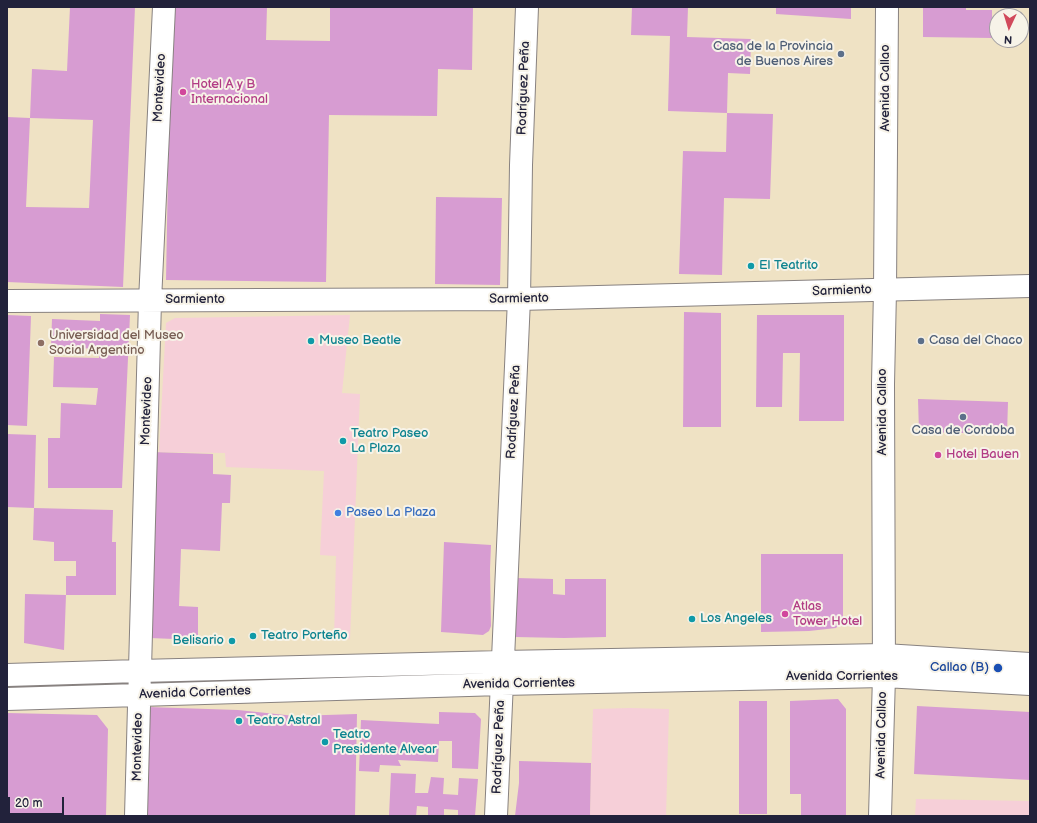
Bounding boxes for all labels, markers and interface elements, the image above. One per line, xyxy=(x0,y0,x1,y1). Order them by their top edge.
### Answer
north arrow xyxy=(989,8,1029,48)
text: N xyxy=(1004,33,1013,46)
place label: Casa de la Provincia de Buenos Aires xyxy=(713,39,833,70)
street label: Rodríguez Peña xyxy=(515,41,533,135)
street label: Avenida Callao xyxy=(878,44,894,132)
marker: Casa de la Provincia de Buenos Aires xyxy=(836,49,846,59)
street label: Montevideo xyxy=(150,53,170,123)
place label: Hotel A y B Internacional xyxy=(191,77,268,108)
marker: Hotel A y B Internacional xyxy=(178,87,188,97)
place label: El Teatrito xyxy=(759,258,818,274)
marker: El Teatrito xyxy=(746,261,756,271)
street label: Sarmiento xyxy=(812,282,872,300)
street label: Sarmiento xyxy=(489,291,549,307)
street label: Sarmiento xyxy=(165,292,225,308)
place label: Universidad del Museo Social Argentino xyxy=(49,328,184,359)
place label: Museo Beatle xyxy=(319,333,401,349)
place label: Casa del Chaco xyxy=(929,333,1023,349)
marker: Museo Beatle xyxy=(306,336,316,346)
marker: Casa del Chaco xyxy=(916,336,926,346)
marker: Universidad del Museo Social Argentino xyxy=(36,338,46,348)
street label: Rodríguez Peña xyxy=(504,365,524,459)
street label: Avenida Callao xyxy=(875,368,891,456)
street label: Montevideo xyxy=(138,376,156,446)
marker: Casa de Cordoba xyxy=(958,412,968,422)
place label: Casa de Cordoba xyxy=(911,423,1015,439)
place label: Teatro Paseo La Plaza xyxy=(351,426,428,457)
marker: Teatro Paseo La Plaza xyxy=(338,436,348,446)
place label: Hotel Bauen xyxy=(946,447,1019,463)
marker: Hotel Bauen xyxy=(933,450,943,460)
place label: Paseo La Plaza xyxy=(346,505,436,521)
marker: Paseo La Plaza xyxy=(333,508,343,518)
place label: Atlas Tower Hotel xyxy=(793,599,862,630)
marker: Atlas Tower Hotel xyxy=(780,609,790,619)
place label: Los Angeles xyxy=(700,611,772,627)
marker: Los Angeles xyxy=(687,614,697,624)
place label: Teatro Porteño xyxy=(261,628,348,644)
marker: Teatro Porteño xyxy=(248,631,258,641)
place label: Belisario xyxy=(173,633,224,649)
marker: Belisario xyxy=(227,636,237,646)
place label: Callao (B) xyxy=(930,660,989,676)
marker: Callao (B) xyxy=(992,662,1004,674)
street label: Avenida Corrientes xyxy=(786,669,898,685)
street label: Avenida Corrientes xyxy=(463,675,575,693)
street label: Avenida Corrientes xyxy=(139,683,251,703)
street label: Avenida Callao xyxy=(873,691,891,779)
street label: Rodríguez Peña xyxy=(490,700,508,794)
street label: Montevideo xyxy=(130,712,146,782)
place label: Teatro Astral xyxy=(247,713,320,729)
marker: Teatro Astral xyxy=(234,716,244,726)
place label: Teatro Presidente Alvear xyxy=(333,727,437,758)
marker: Teatro Presidente Alvear xyxy=(320,737,330,747)
scale bar xyxy=(10,789,66,815)
text: 20 m xyxy=(15,796,42,811)

